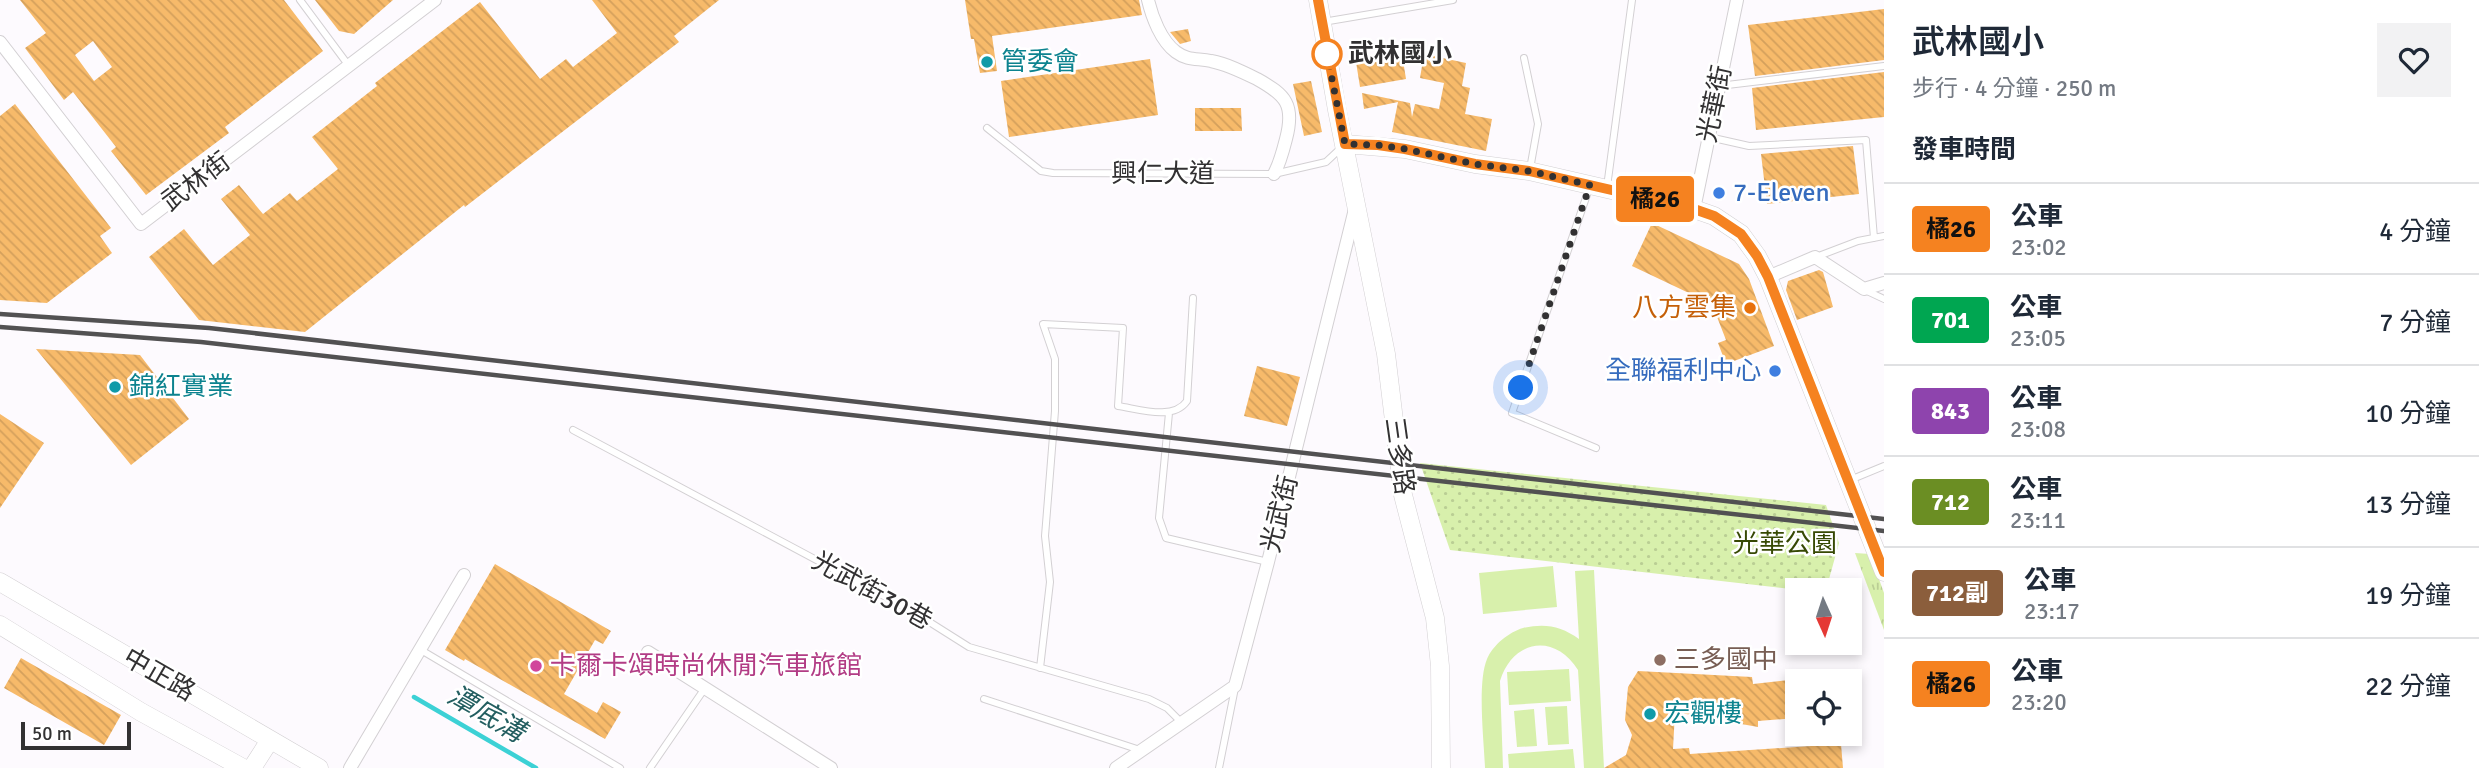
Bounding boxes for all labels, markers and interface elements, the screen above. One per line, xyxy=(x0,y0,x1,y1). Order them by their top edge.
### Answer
text: 武林國小 xyxy=(1912,22,2044,63)
button: heart xyxy=(2377,23,2451,97)
place label: 武林國小 xyxy=(1348,38,1452,70)
marker: 武林國小 xyxy=(1312,39,1342,69)
place label: 管委會 xyxy=(1001,46,1079,78)
marker: 管委會 xyxy=(979,54,995,70)
street label: 光華街 xyxy=(1691,63,1739,145)
text: 步行 · 4 分鐘 · 250 m xyxy=(1912,74,2116,103)
text: 發車時間 xyxy=(1912,134,2016,166)
street label: 武林街 xyxy=(155,146,237,218)
street label: 興仁大道 xyxy=(1111,158,1215,190)
line badge: 橘26 xyxy=(1615,176,1695,222)
place label: 7-Eleven xyxy=(1733,177,1830,209)
text: 橘26 xyxy=(1630,184,1680,214)
marker: 7-Eleven xyxy=(1711,185,1727,201)
text: 公車 xyxy=(2011,201,2063,233)
text: 橘26 xyxy=(1926,214,1976,244)
text: 4 分鐘 xyxy=(2379,216,2451,248)
text: 23:02 xyxy=(2011,233,2067,262)
place label: 八方雲集 xyxy=(1632,292,1736,324)
text: 公車 xyxy=(2010,292,2062,324)
marker: 八方雲集 xyxy=(1742,300,1758,316)
text: 701 xyxy=(1931,305,1970,335)
text: 7 分鐘 xyxy=(2379,307,2451,339)
text: 23:05 xyxy=(2010,324,2066,353)
place label: 全聯福利中心 xyxy=(1605,355,1761,387)
marker: 全聯福利中心 xyxy=(1767,363,1783,379)
your location xyxy=(1503,370,1538,405)
place label: 錦紅實業 xyxy=(129,371,233,403)
marker: 錦紅實業 xyxy=(107,379,123,395)
text: 公車 xyxy=(2010,383,2062,415)
text: 843 xyxy=(1931,396,1970,426)
text: 10 分鐘 xyxy=(2365,398,2451,430)
street label: 三多路 xyxy=(1378,415,1420,497)
text: 23:08 xyxy=(2010,415,2066,444)
street label: 光武街 xyxy=(1255,472,1305,556)
text: 公車 xyxy=(2010,474,2062,506)
text: 712 xyxy=(1931,487,1970,517)
text: 13 分鐘 xyxy=(2365,489,2451,521)
text: 23:11 xyxy=(2010,506,2066,535)
park label: 光華公園 xyxy=(1733,528,1837,560)
street label: 光武街30巷 xyxy=(806,545,938,637)
text: 公車 xyxy=(2024,565,2076,597)
north arrow xyxy=(1785,578,1862,654)
map controls xyxy=(1785,578,1862,746)
text: 712副 xyxy=(1926,578,1989,608)
text: 19 分鐘 xyxy=(2365,580,2451,612)
text: 23:17 xyxy=(2024,597,2080,626)
street label: 中正路 xyxy=(117,642,201,708)
place label: 三多國中 xyxy=(1674,644,1778,676)
place label: 卡爾卡頌時尚休閒汽車旅館 xyxy=(550,650,862,682)
marker: 三多國中 xyxy=(1652,652,1668,668)
text: 公車 xyxy=(2011,656,2063,688)
marker: 卡爾卡頌時尚休閒汽車旅館 xyxy=(528,658,544,674)
button: locate xyxy=(1785,669,1862,746)
text: 橘26 xyxy=(1926,669,1976,699)
text: 22 分鐘 xyxy=(2365,671,2451,703)
water label: 潭底溝 xyxy=(441,678,534,752)
text: 23:20 xyxy=(2011,688,2067,717)
place label: 宏觀樓 xyxy=(1664,698,1742,730)
marker: 宏觀樓 xyxy=(1642,706,1658,722)
scale bar xyxy=(21,719,131,751)
text: 50 m xyxy=(32,722,72,746)

